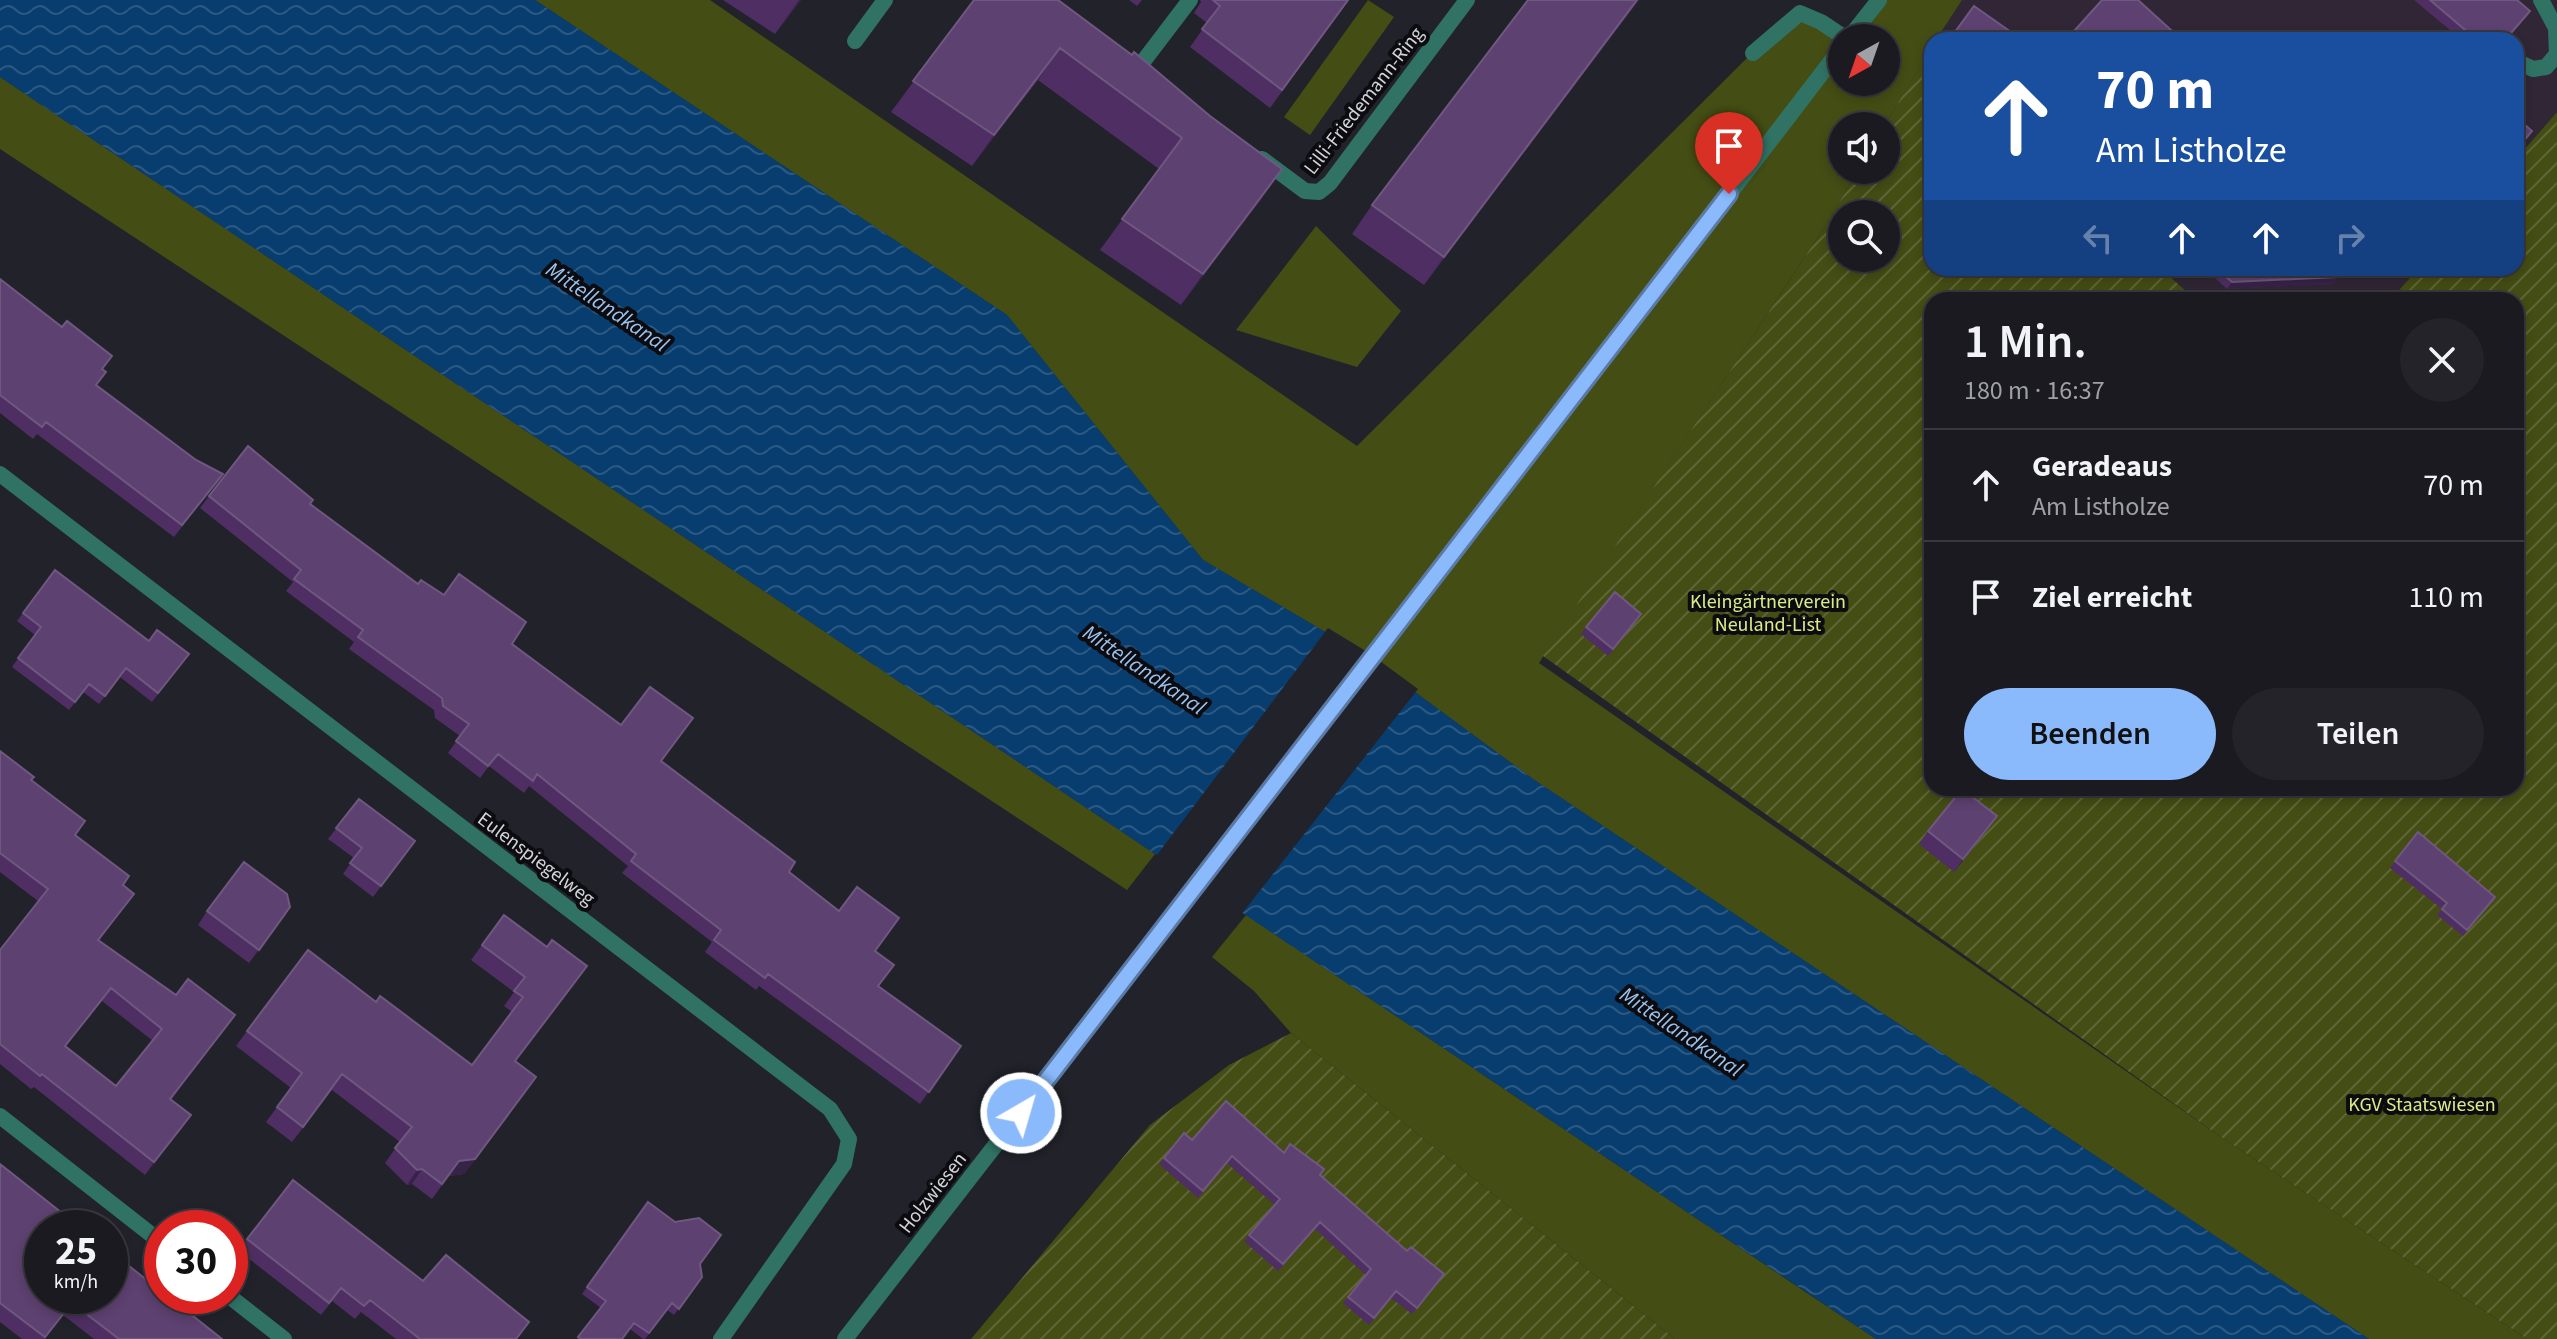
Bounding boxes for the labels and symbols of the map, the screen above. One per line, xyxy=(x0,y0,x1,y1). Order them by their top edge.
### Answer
street label: Lilli-Friedemann-Ring xyxy=(1297,21,1431,181)
north arrow xyxy=(1828,24,1900,96)
pin xyxy=(1695,112,1763,194)
water label: Mittellandkanal xyxy=(539,254,675,360)
park label: Kleingärtnerverein Neuland-List xyxy=(1690,588,1846,639)
water label: Mittellandkanal xyxy=(1076,617,1212,723)
street label: Eulenspiegelweg xyxy=(471,806,601,912)
water label: Mittellandkanal xyxy=(1613,979,1749,1085)
position arrow xyxy=(979,1071,1063,1155)
park label: KGV Staatswiesen xyxy=(2348,1091,2496,1119)
street label: Holzwiesen xyxy=(892,1147,974,1239)
speed limit sign: 30 xyxy=(144,1210,248,1314)

